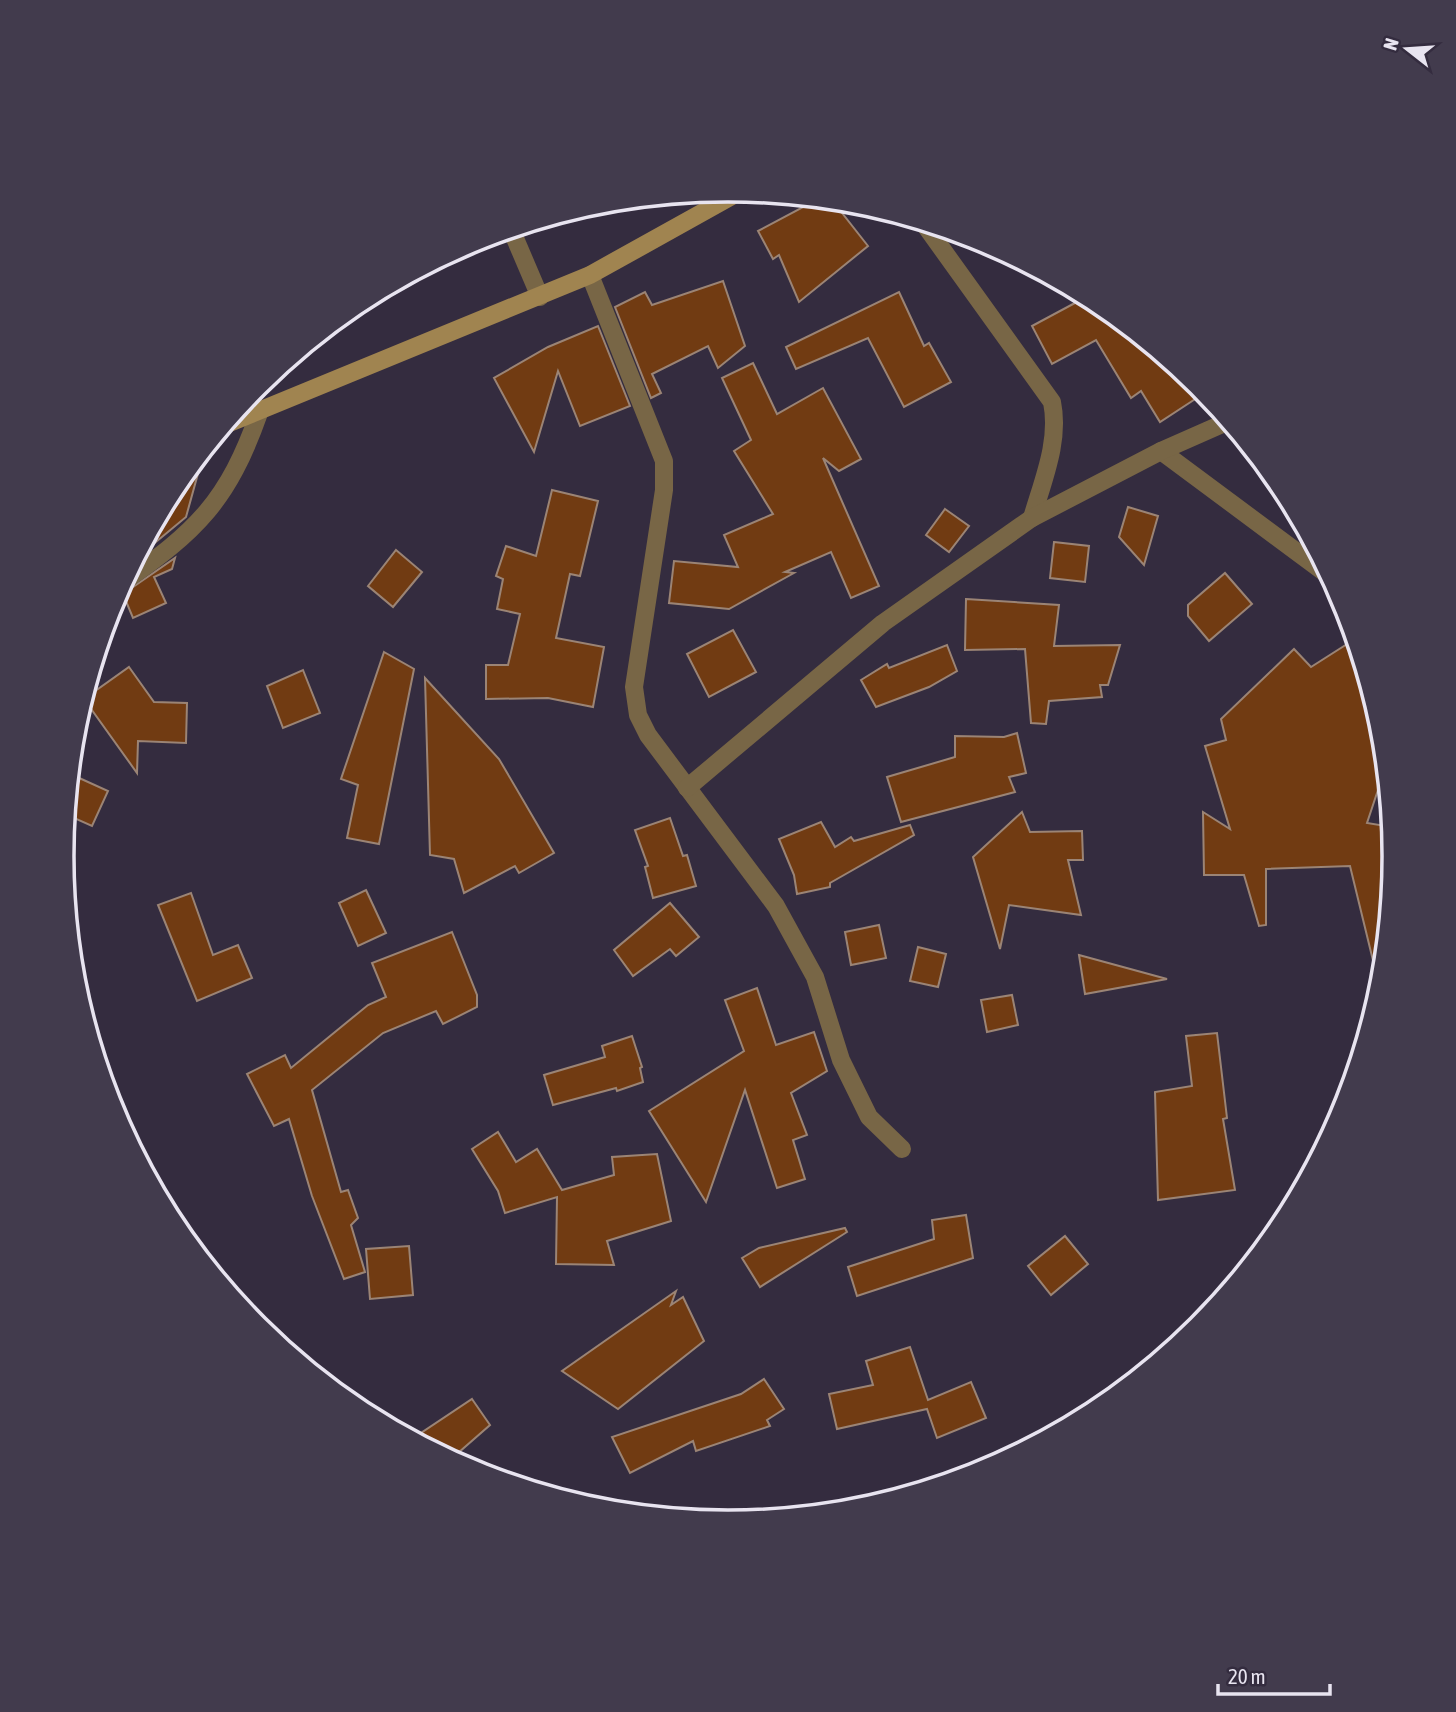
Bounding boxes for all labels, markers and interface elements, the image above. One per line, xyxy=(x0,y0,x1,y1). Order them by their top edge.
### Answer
north arrow xyxy=(1372,14,1442,84)
text: N xyxy=(1379,35,1403,53)
scale bar xyxy=(1218,1652,1330,1696)
text: 20 m xyxy=(1228,1664,1266,1688)

